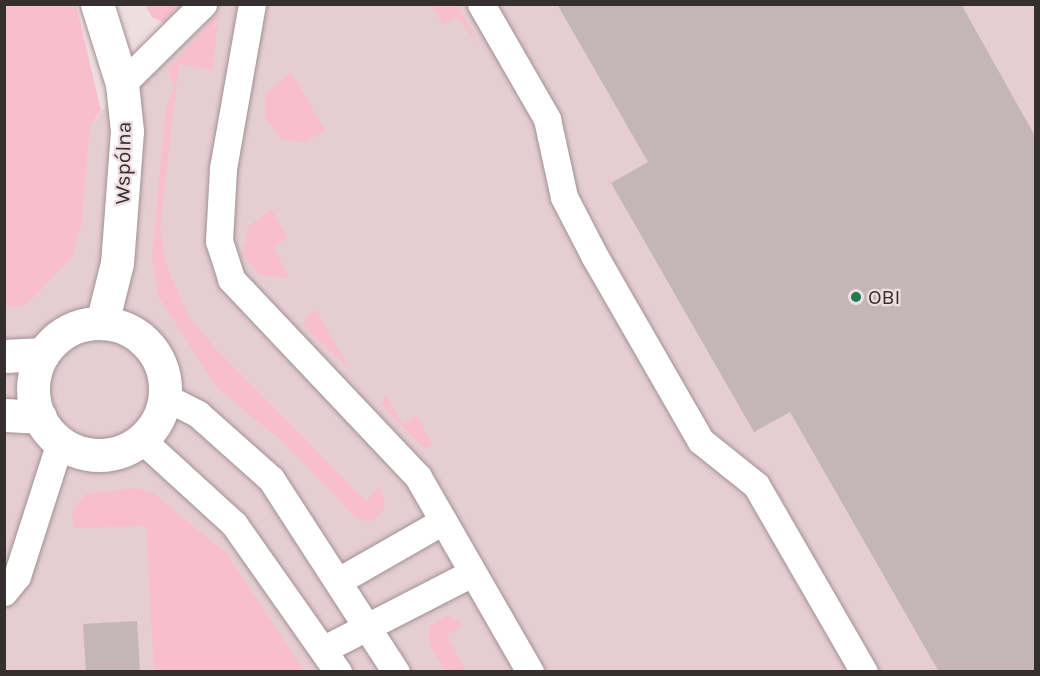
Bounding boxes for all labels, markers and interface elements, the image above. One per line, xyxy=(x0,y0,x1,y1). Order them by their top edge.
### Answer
street label: Wspólna xyxy=(110,121,136,205)
place label: OBI xyxy=(868,284,900,310)
marker: OBI xyxy=(849,290,863,304)

